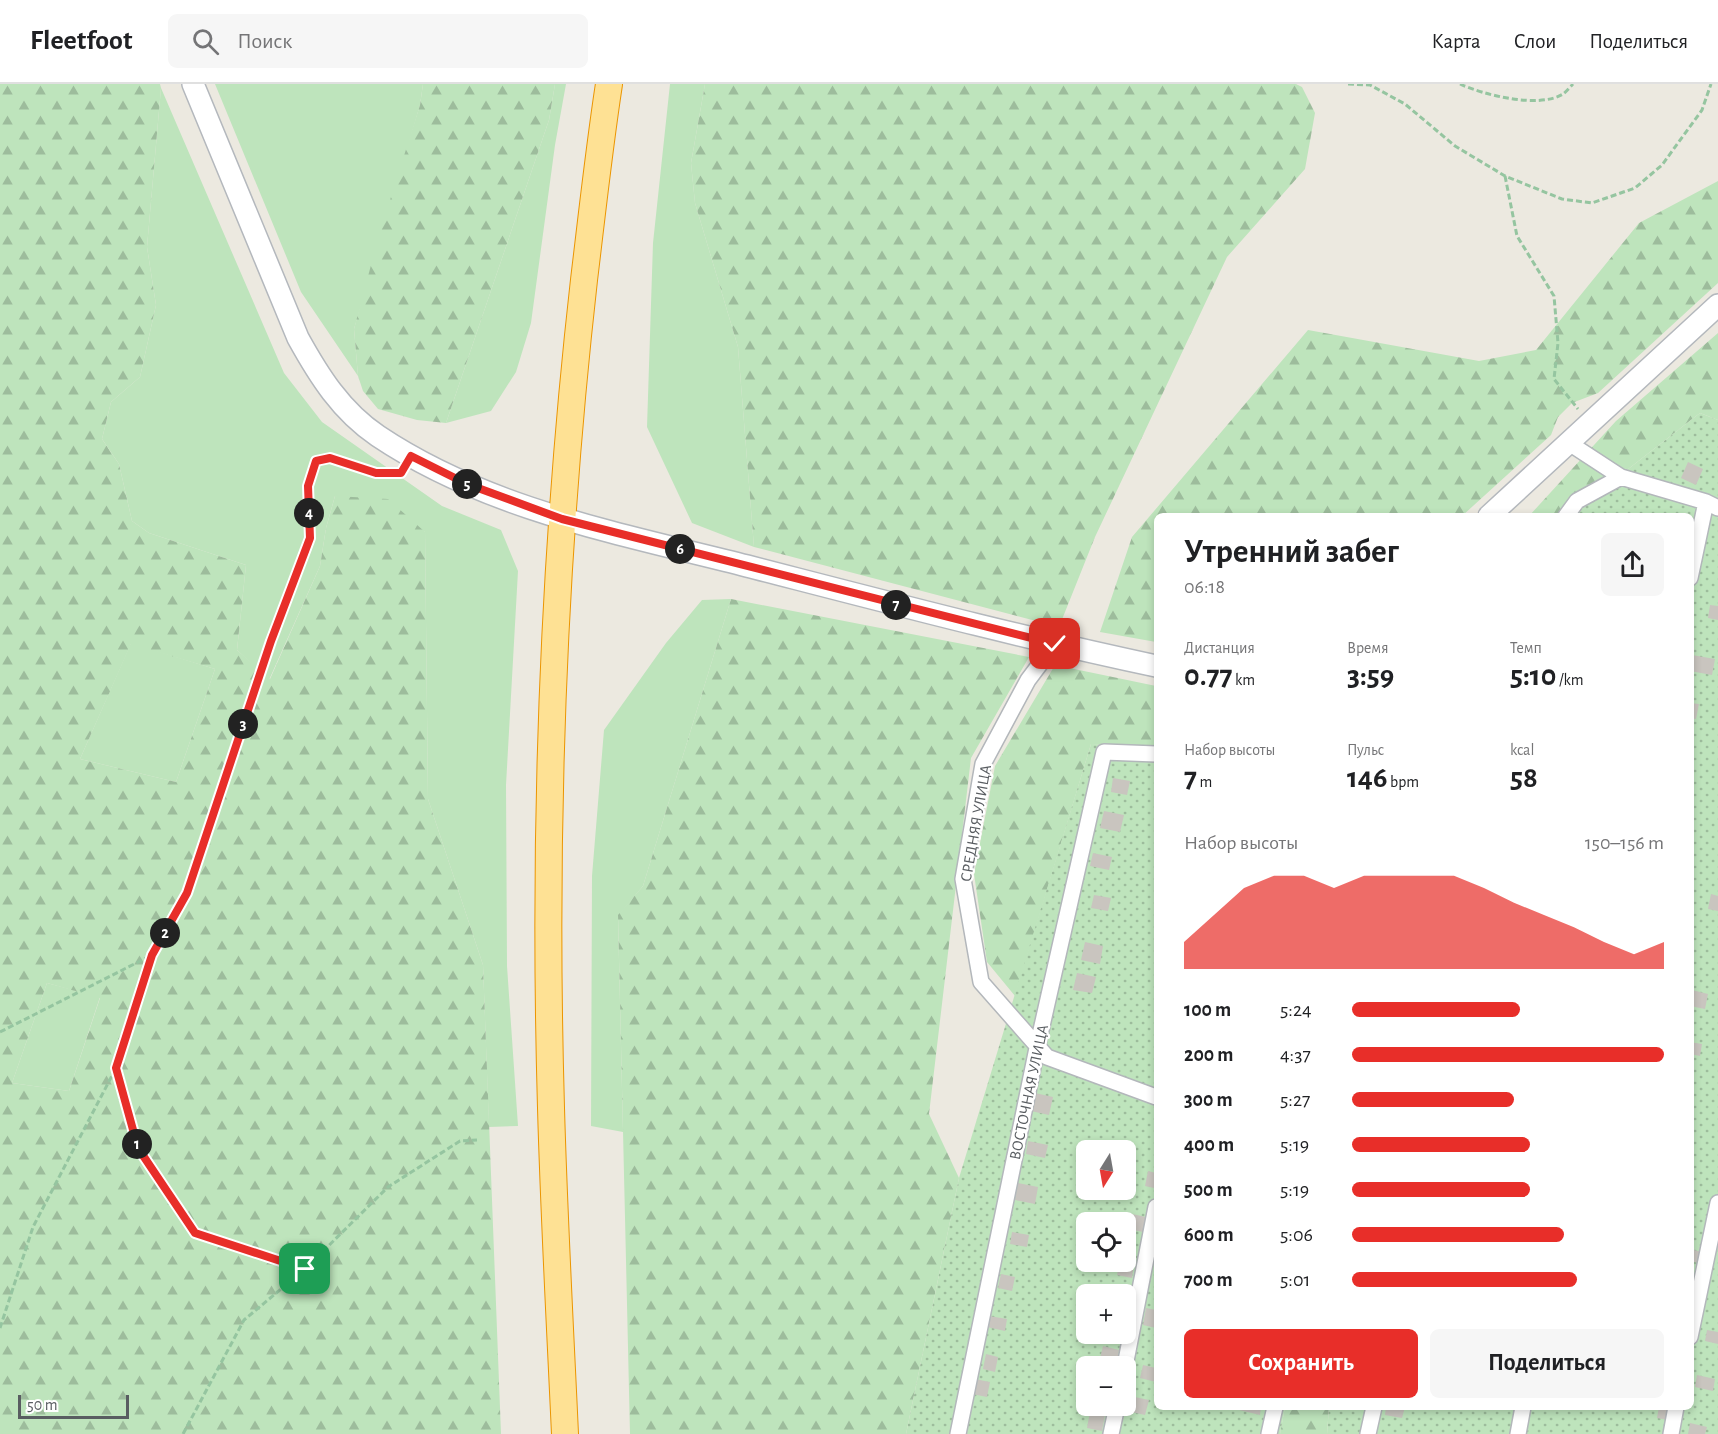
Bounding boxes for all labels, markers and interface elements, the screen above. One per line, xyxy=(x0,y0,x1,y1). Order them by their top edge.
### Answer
search box xyxy=(168,14,588,68)
icon: search xyxy=(189,25,222,58)
text: Fleetfoot xyxy=(30,27,132,55)
text: Поиск xyxy=(237,30,292,52)
text: Карта xyxy=(1431,31,1481,52)
text: Слои xyxy=(1514,31,1556,52)
text: Поделиться xyxy=(1589,31,1688,52)
pin: 5 xyxy=(452,469,482,499)
text: 5 xyxy=(464,476,470,492)
pin: 4 xyxy=(294,498,324,528)
text: 4 xyxy=(305,505,313,521)
button: share xyxy=(1601,533,1664,596)
pin: 6 xyxy=(665,534,695,564)
text: Утренний забег xyxy=(1184,536,1399,569)
text: 6 xyxy=(676,541,684,557)
text: 06:18 xyxy=(1184,577,1225,597)
pin: 7 xyxy=(881,590,911,620)
text: 7 xyxy=(893,597,899,613)
pin xyxy=(1029,618,1080,669)
icon: check xyxy=(1038,627,1071,660)
text: Дистанция xyxy=(1184,640,1255,656)
text: Время xyxy=(1347,640,1389,656)
text: Темп xyxy=(1510,640,1542,656)
text: 0.77 xyxy=(1184,661,1232,691)
text: 3:59 xyxy=(1347,661,1394,691)
text: 5:10 xyxy=(1510,661,1556,691)
text: km xyxy=(1232,672,1255,688)
text: /km xyxy=(1556,672,1584,688)
pin: 3 xyxy=(228,709,258,739)
text: 3 xyxy=(240,716,246,732)
text: Набор высоты xyxy=(1184,742,1275,758)
text: Пульс xyxy=(1347,742,1384,758)
text: kcal xyxy=(1510,742,1534,758)
street label: СРЕДНЯЯ УЛИЦА xyxy=(958,763,994,883)
text: 7 xyxy=(1184,763,1197,793)
text: 146 xyxy=(1347,763,1387,793)
text: 58 xyxy=(1510,763,1538,793)
text: m xyxy=(1197,774,1212,790)
text: bpm xyxy=(1387,774,1419,790)
text: Набор высоты xyxy=(1184,833,1298,853)
text: 150–156 m xyxy=(1585,833,1664,853)
pin: 2 xyxy=(150,918,180,948)
text: 2 xyxy=(161,925,169,941)
text: 100 m xyxy=(1184,1000,1231,1020)
text: 5:24 xyxy=(1280,1000,1312,1020)
street label: ВОСТОЧНАЯ УЛИЦА xyxy=(1007,1022,1051,1161)
text: 200 m xyxy=(1184,1045,1233,1065)
text: 4:37 xyxy=(1280,1045,1311,1065)
text: 300 m xyxy=(1184,1090,1233,1110)
text: 5:27 xyxy=(1280,1090,1310,1110)
pin: 1 xyxy=(122,1129,152,1159)
text: 400 m xyxy=(1184,1135,1234,1155)
text: 5:19 xyxy=(1280,1135,1309,1155)
text: 1 xyxy=(134,1136,140,1152)
north arrow xyxy=(1076,1140,1136,1200)
map controls xyxy=(1076,1140,1136,1416)
text: 500 m xyxy=(1184,1180,1233,1200)
text: 5:19 xyxy=(1280,1180,1309,1200)
button: locate xyxy=(1076,1212,1136,1272)
text: 600 m xyxy=(1184,1225,1234,1245)
text: 5:06 xyxy=(1280,1225,1313,1245)
pin xyxy=(279,1243,330,1294)
icon: arrive xyxy=(288,1252,321,1285)
text: 700 m xyxy=(1184,1270,1233,1290)
text: 5:01 xyxy=(1280,1270,1310,1290)
button: + xyxy=(1076,1284,1136,1344)
button: Сохранить xyxy=(1184,1329,1418,1398)
button: Поделиться xyxy=(1430,1329,1664,1398)
button: − xyxy=(1076,1356,1136,1416)
scale bar xyxy=(18,1392,129,1420)
text: 50 m xyxy=(27,1397,58,1413)

